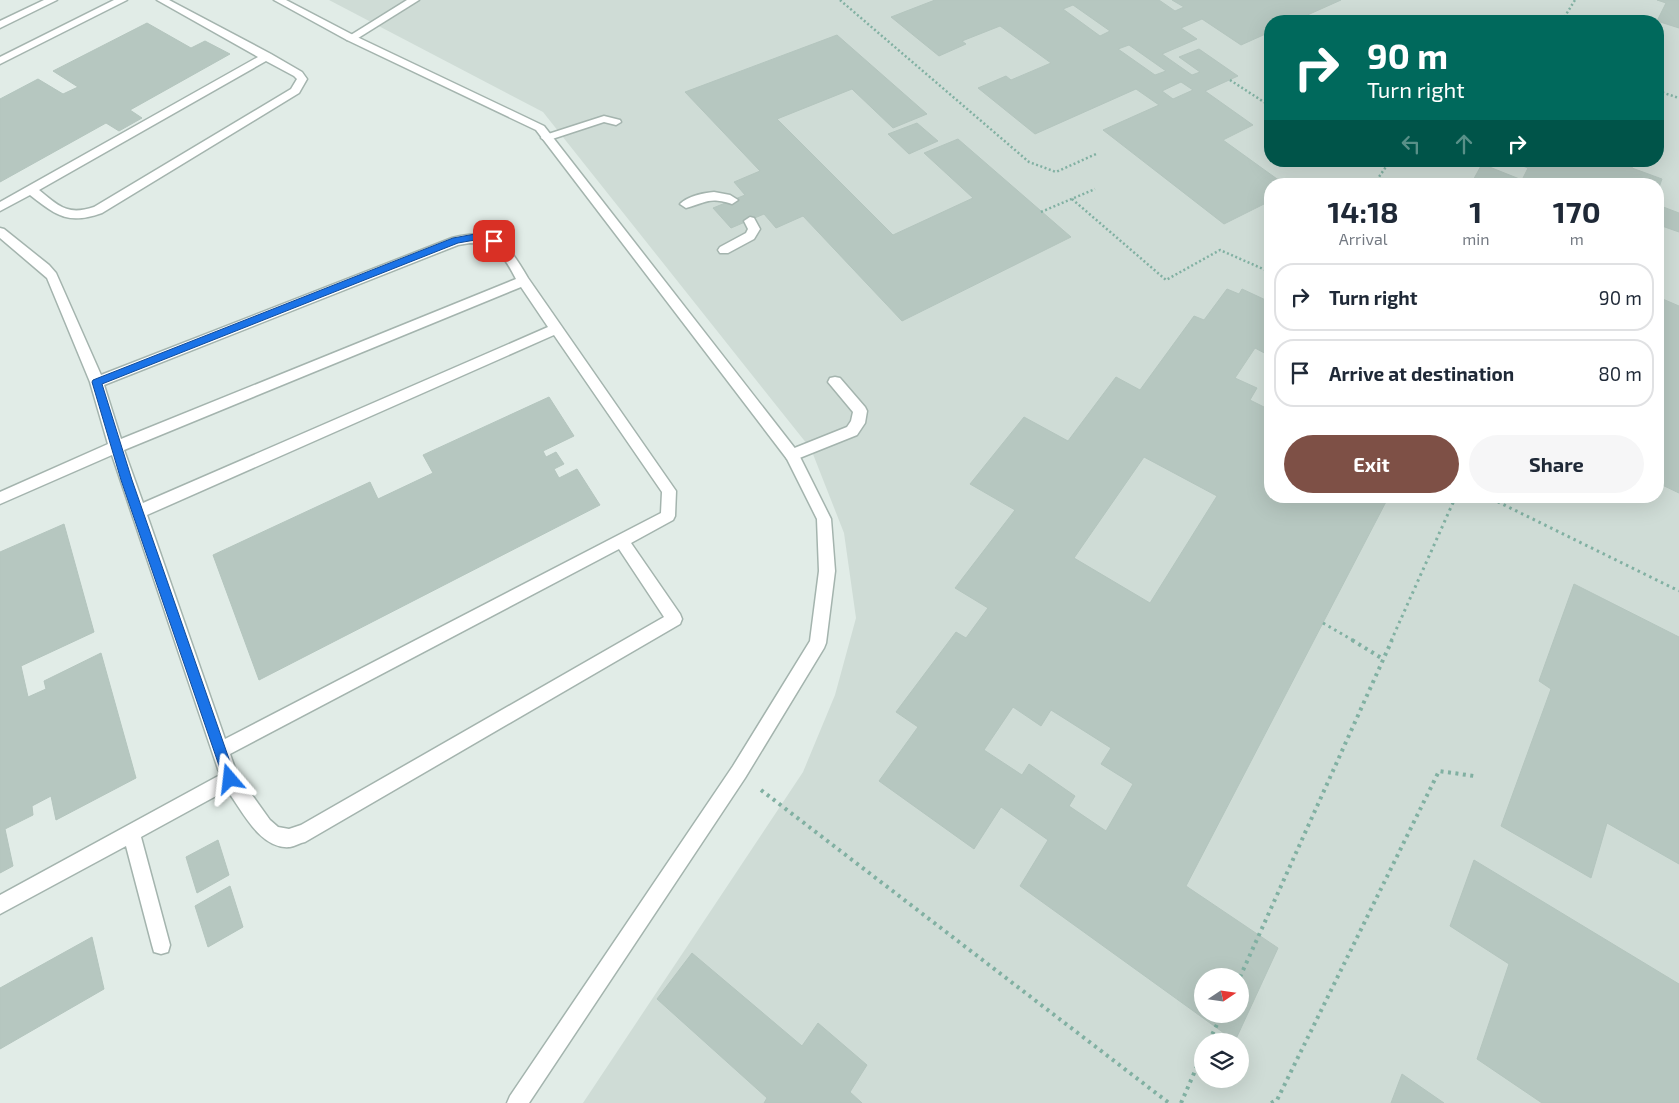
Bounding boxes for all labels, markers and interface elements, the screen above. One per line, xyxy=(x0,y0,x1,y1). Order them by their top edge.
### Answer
text: 90 m xyxy=(1367,34,1448,76)
icon: right xyxy=(1284,35,1349,100)
text: Turn right xyxy=(1367,76,1465,102)
icon: left xyxy=(1397,130,1425,158)
icon: ahead xyxy=(1450,130,1478,158)
icon: right xyxy=(1503,130,1531,158)
text: 14:18 xyxy=(1327,193,1399,229)
text: 1 xyxy=(1469,193,1482,229)
text: 170 xyxy=(1553,193,1601,229)
pin xyxy=(473,220,515,262)
icon: arrive xyxy=(480,227,508,255)
text: Arrival xyxy=(1339,229,1387,248)
text: min xyxy=(1462,229,1489,248)
text: m xyxy=(1570,229,1584,248)
icon: right xyxy=(1286,283,1314,311)
text: Turn right xyxy=(1329,286,1417,309)
text: 90 m xyxy=(1599,286,1642,309)
icon: arrive xyxy=(1286,359,1314,387)
text: Arrive at destination xyxy=(1329,362,1514,385)
text: 80 m xyxy=(1598,362,1642,385)
button: Exit xyxy=(1284,435,1459,493)
button: Share xyxy=(1469,435,1644,493)
position arrow xyxy=(203,752,255,804)
north arrow xyxy=(1194,968,1249,1022)
map controls xyxy=(1194,968,1249,1088)
button: layers xyxy=(1194,1033,1249,1088)

